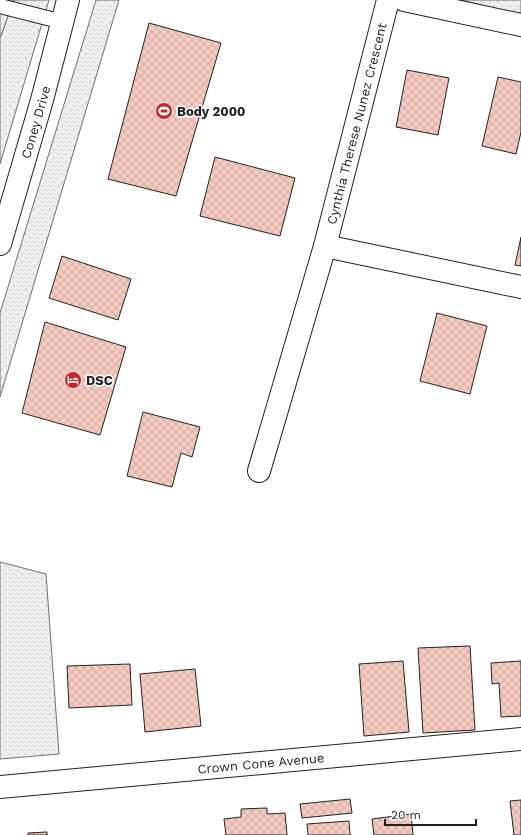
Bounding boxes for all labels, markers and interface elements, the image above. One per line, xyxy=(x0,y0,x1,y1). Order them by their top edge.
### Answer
street label: Cynthia Therese Nunez Crescent xyxy=(323,21,390,226)
street label: Coney Drive xyxy=(18,84,53,160)
sports icon: Body 2000 xyxy=(154,101,174,121)
place label: Body 2000 xyxy=(177,104,245,119)
hotel icon: DSC xyxy=(63,370,83,390)
place label: DSC xyxy=(86,373,113,388)
street label: Crown Cone Avenue xyxy=(197,750,325,776)
scale bar xyxy=(385,801,476,827)
text: 20 m xyxy=(391,808,421,822)

